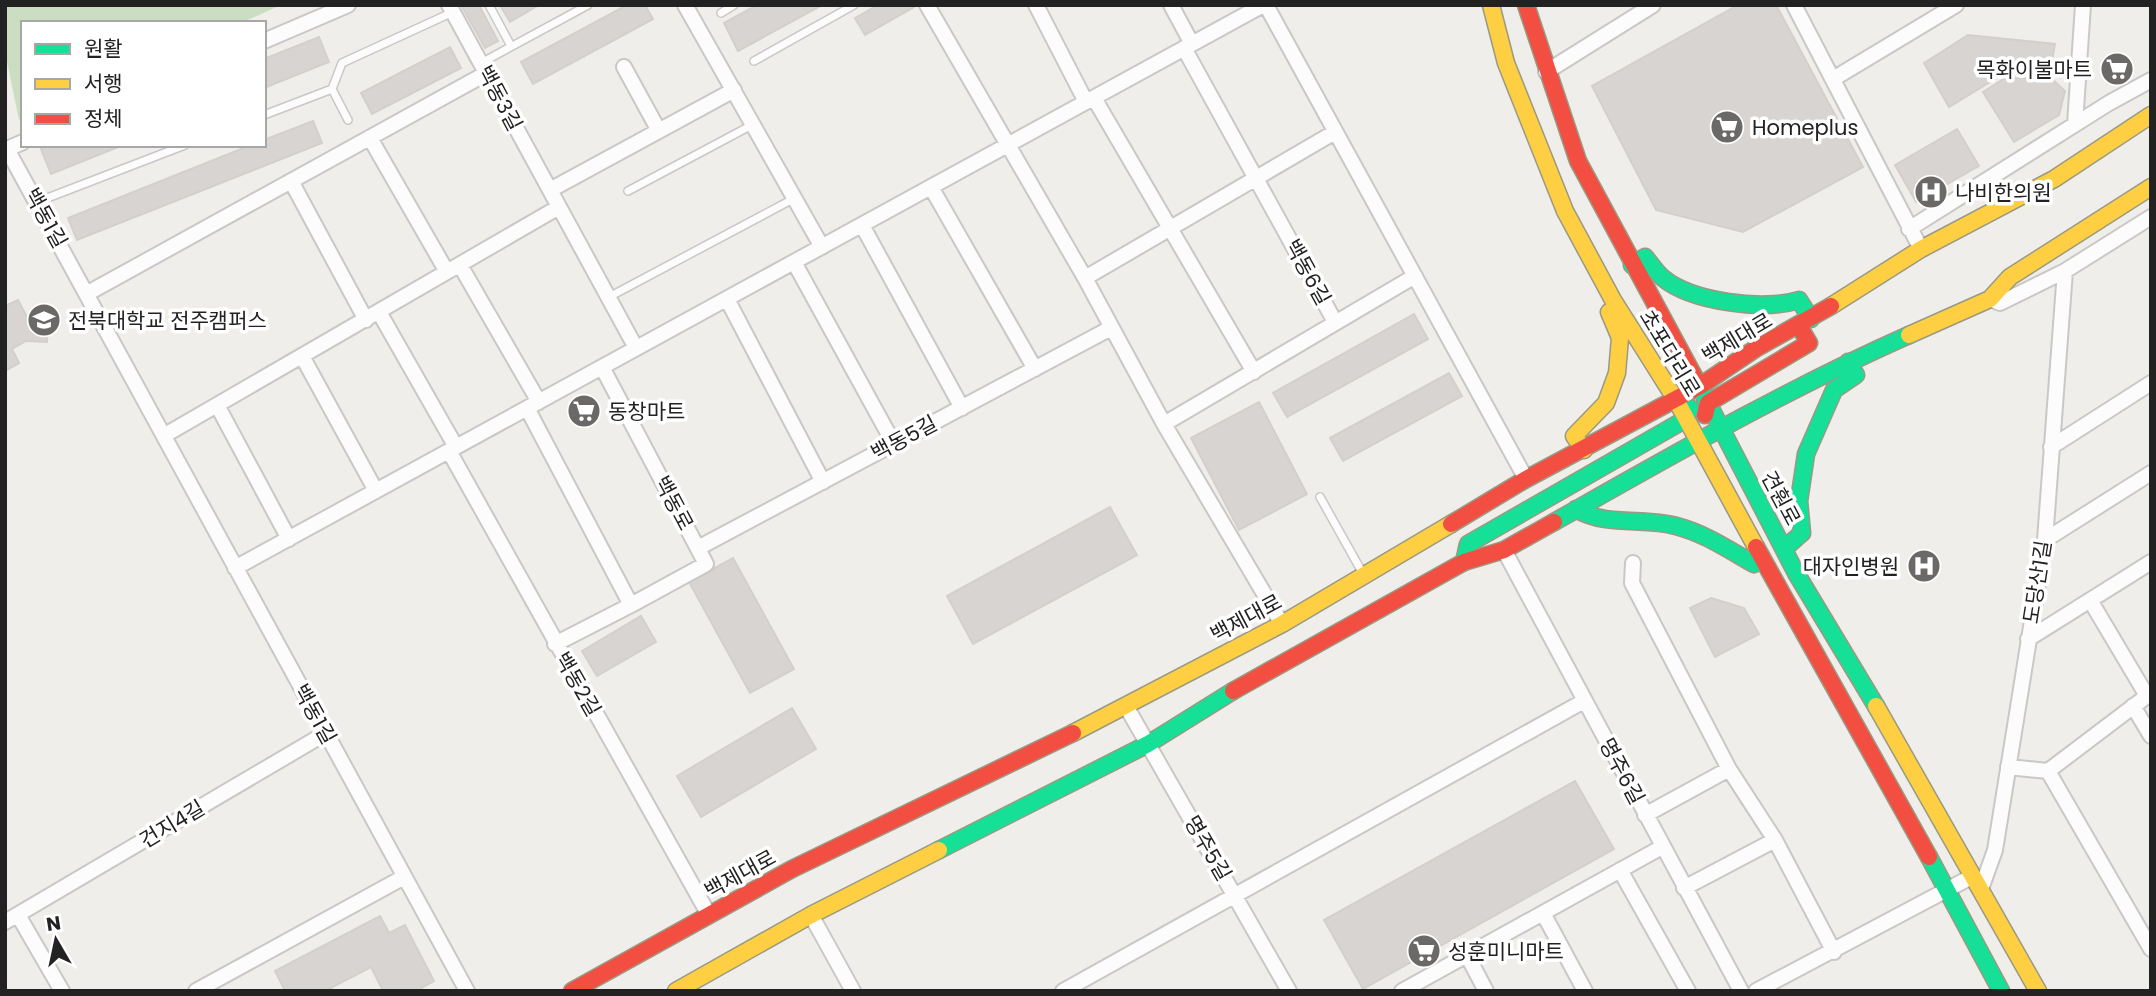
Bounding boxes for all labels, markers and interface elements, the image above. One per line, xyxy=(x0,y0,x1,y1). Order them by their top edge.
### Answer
legend xyxy=(21,21,266,147)
text: 원활 xyxy=(84,34,123,63)
supermarket icon: 목화이불마트 xyxy=(2098,50,2136,88)
place label: 목화이불마트 xyxy=(1976,55,2092,84)
street label: 백동3길 xyxy=(471,60,529,136)
text: 서행 xyxy=(84,69,123,98)
text: 정체 xyxy=(84,104,123,133)
supermarket icon: Homeplus xyxy=(1708,108,1746,146)
place label: Homeplus xyxy=(1752,113,1858,142)
hospital icon: 나비한의원 xyxy=(1912,173,1950,211)
place label: 나비한의원 xyxy=(1955,178,2052,207)
street label: 백동1길 xyxy=(18,183,74,253)
street label: 백동6길 xyxy=(1278,234,1338,310)
school or university icon: 전북대학교 전주캠퍼스 xyxy=(25,301,63,339)
street label: 초포다리로 xyxy=(1633,304,1707,402)
place label: 전북대학교 전주캠퍼스 xyxy=(68,306,267,335)
street label: 백제대로 xyxy=(1696,306,1778,370)
supermarket icon: 동창마트 xyxy=(565,392,603,430)
place label: 동창마트 xyxy=(608,397,685,426)
street label: 백동5길 xyxy=(866,408,942,468)
street label: 견훤로 xyxy=(1755,466,1807,530)
street label: 백동로 xyxy=(648,471,700,535)
street label: 도당산1길 xyxy=(2016,538,2058,626)
hospital icon: 대자인병원 xyxy=(1905,547,1943,585)
place label: 대자인병원 xyxy=(1802,552,1899,581)
street label: 백제대로 xyxy=(1205,587,1287,649)
street label: 백동2길 xyxy=(548,646,608,722)
street label: 백동1길 xyxy=(287,679,343,749)
street label: 명주6길 xyxy=(1592,733,1652,809)
street label: 건지4길 xyxy=(134,793,210,855)
street label: 명주5길 xyxy=(1178,810,1238,886)
street label: 백제대로 xyxy=(699,843,781,905)
north arrow xyxy=(21,905,91,975)
text: N xyxy=(44,909,63,938)
supermarket icon: 성훈미니마트 xyxy=(1405,932,1443,970)
place label: 성훈미니마트 xyxy=(1448,937,1564,966)

